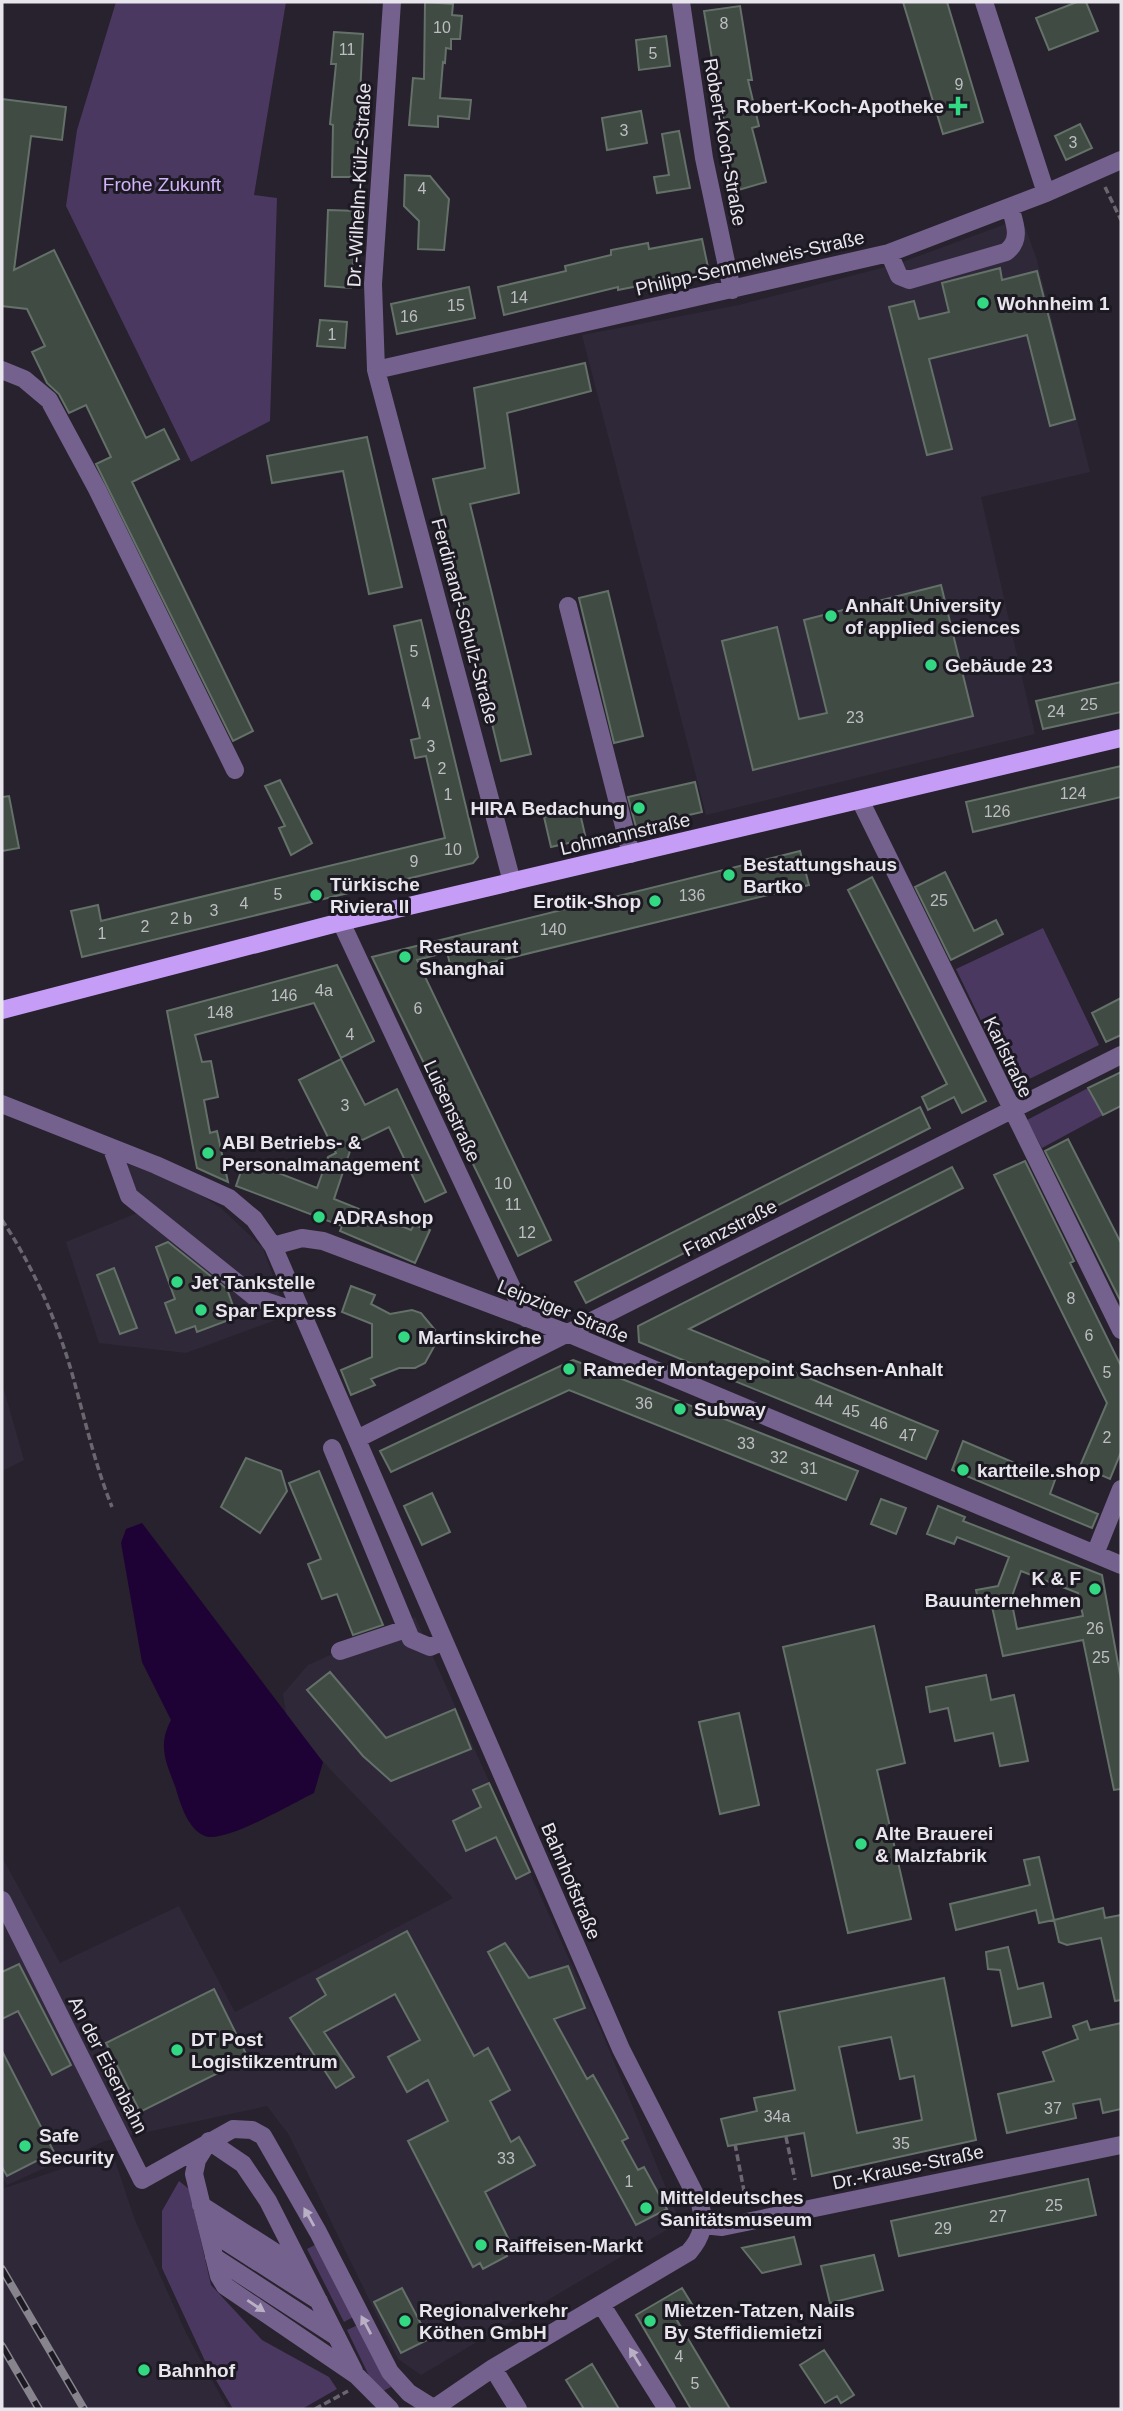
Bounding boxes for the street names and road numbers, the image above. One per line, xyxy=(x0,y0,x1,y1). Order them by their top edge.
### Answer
street label: Robert-Koch-Straße xyxy=(700,56,750,228)
street label: Dr.-Wilhelm-Külz-Straße xyxy=(343,82,375,288)
street label: Philipp-Semmelweis-Straße xyxy=(633,226,867,300)
street label: Ferdinand-Schulz-Straße xyxy=(427,516,503,726)
street label: Lohmannstraße xyxy=(558,809,692,859)
street label: Karlstraße xyxy=(979,1013,1037,1101)
street label: Luisenstraße xyxy=(419,1057,485,1165)
street label: Franzstraße xyxy=(680,1195,780,1261)
street label: Leipziger Straße xyxy=(494,1275,632,1347)
street label: Bahnhofstraße xyxy=(537,1820,605,1942)
street label: An der Eisenbahn xyxy=(64,1993,152,2137)
street label: Dr.-Krause-Straße xyxy=(830,2141,986,2193)

